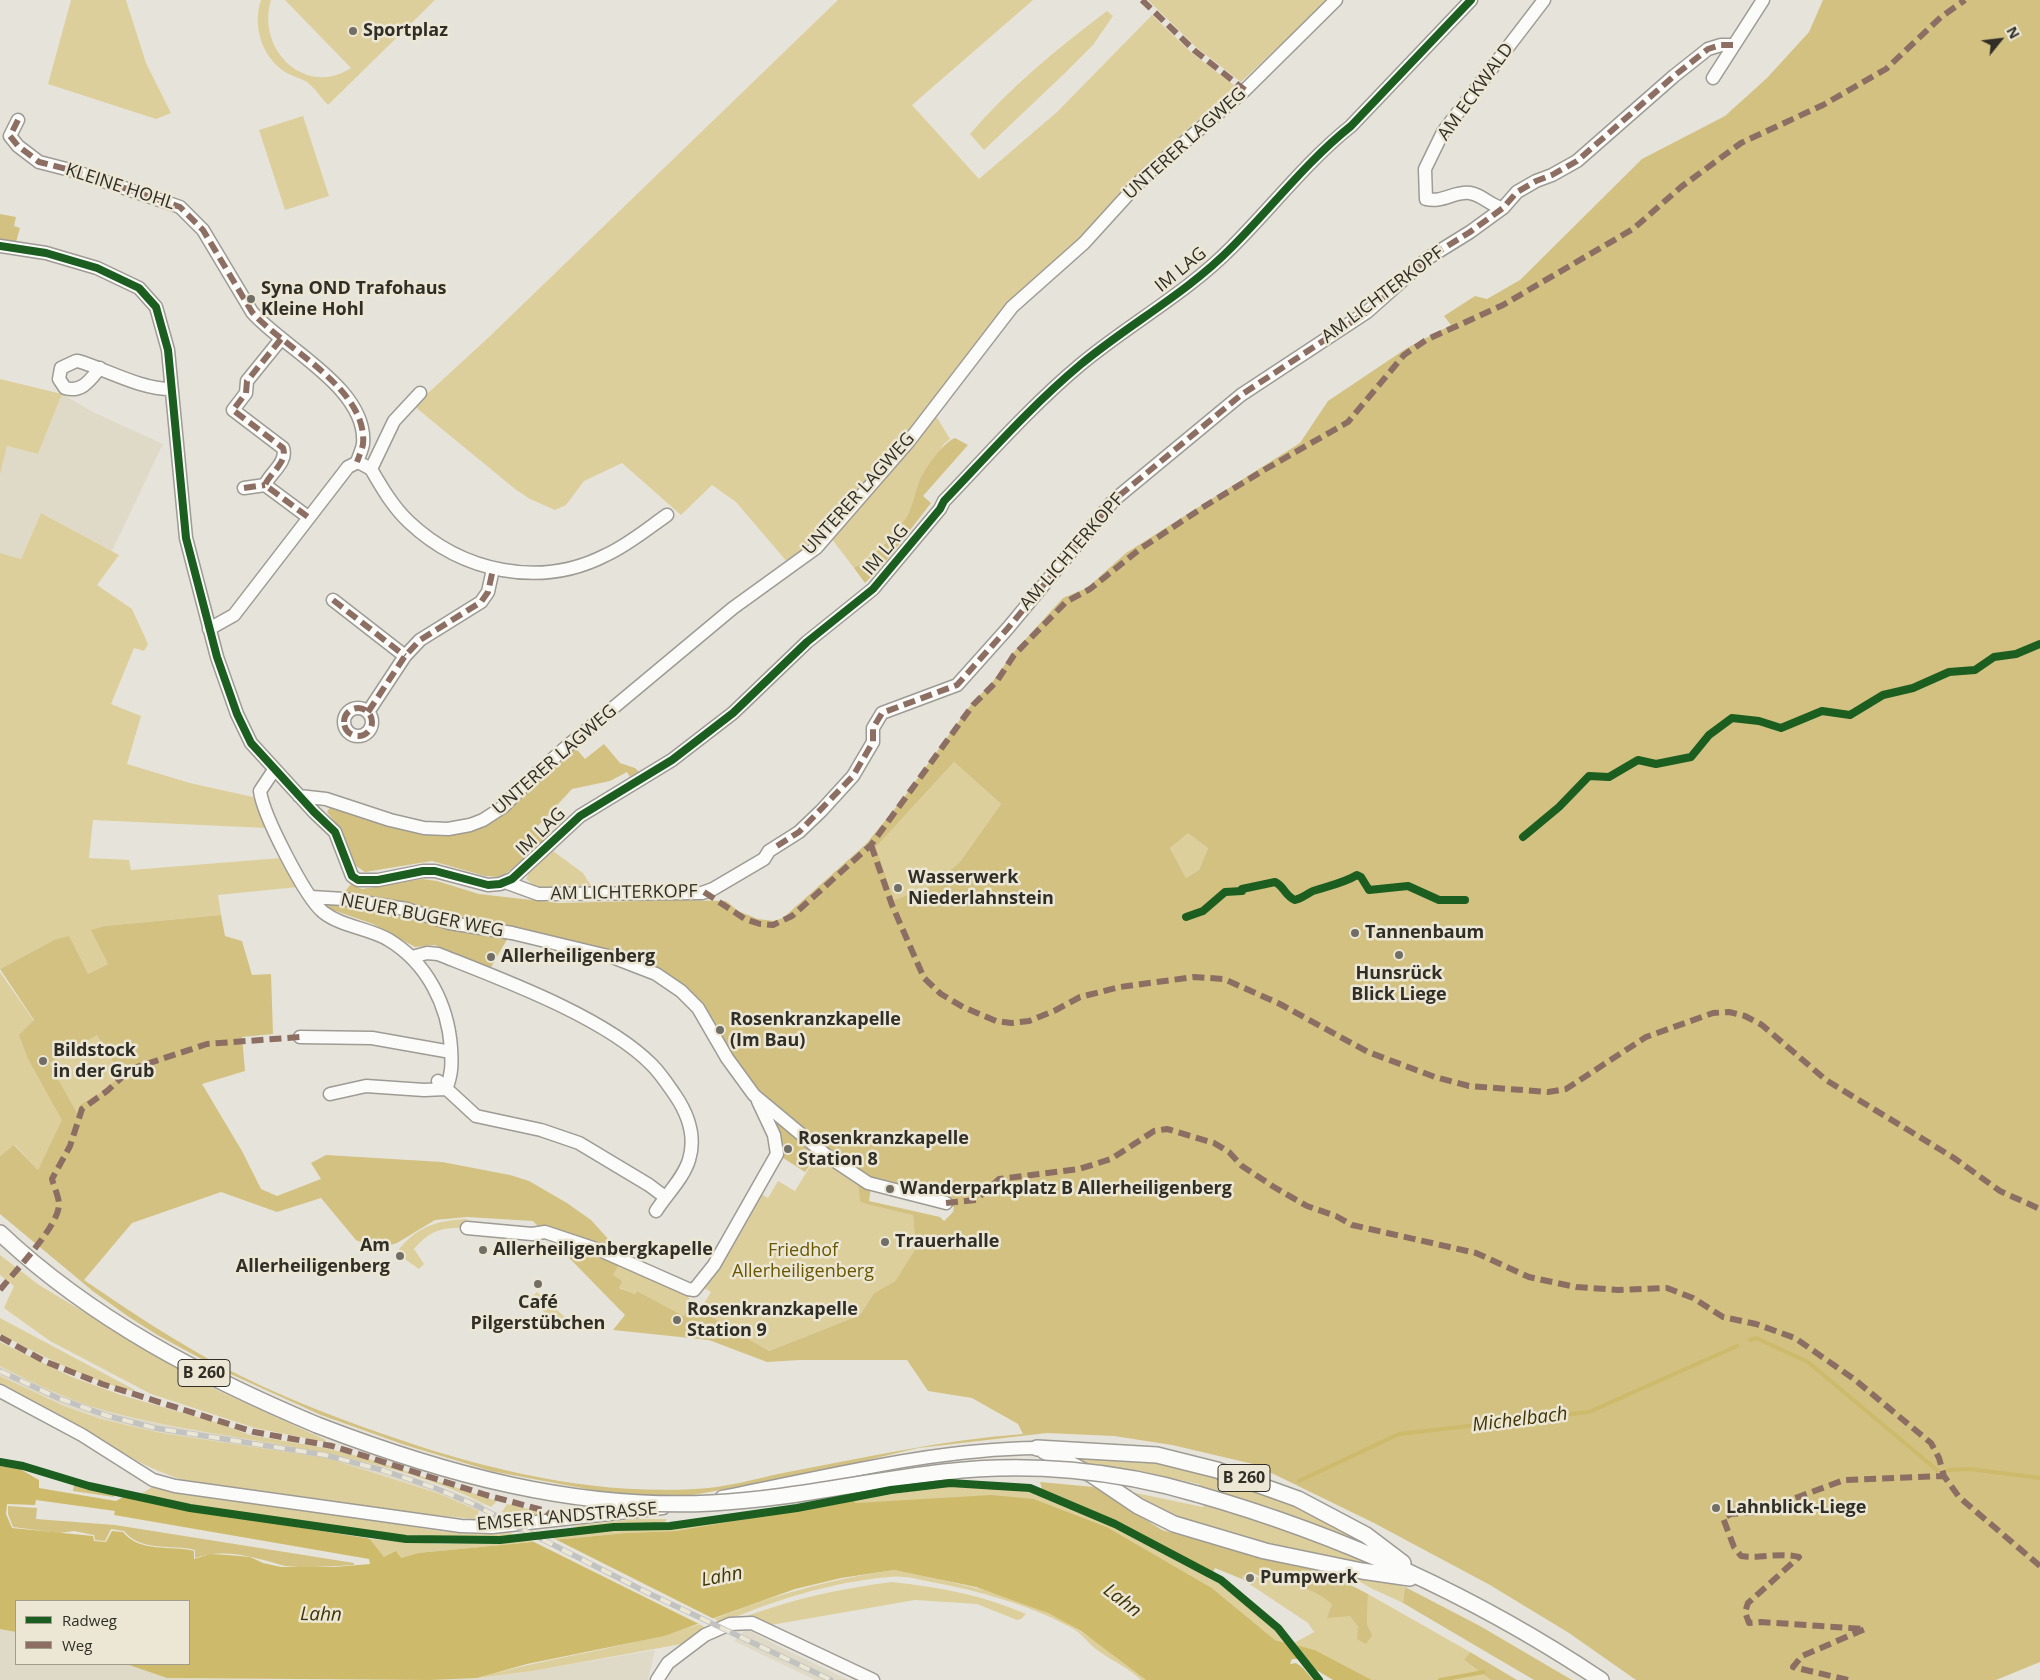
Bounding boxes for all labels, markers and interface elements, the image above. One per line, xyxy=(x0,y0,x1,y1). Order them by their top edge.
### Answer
north arrow xyxy=(1975,15,2025,65)
place label: Sportplaz xyxy=(363,20,448,42)
text: N xyxy=(2002,23,2025,42)
marker: Sportplaz xyxy=(347,25,359,37)
street label: AM ECKWALD xyxy=(1433,39,1519,145)
street label: UNTERER LAGWEG xyxy=(1119,83,1251,205)
street label: KLEINE HOHL xyxy=(63,159,177,215)
street label: AM LICHTERKOPF xyxy=(1318,242,1448,348)
street label: IM LAG xyxy=(1151,243,1211,297)
place label: Syna OND Trafohaus Kleine Hohl xyxy=(261,278,447,320)
marker: Syna OND Trafohaus Kleine Hohl xyxy=(245,293,257,305)
street label: UNTERER LAGWEG xyxy=(798,428,920,560)
street label: AM LICHTERKOPF xyxy=(1015,489,1129,615)
street label: IM LAG xyxy=(859,520,913,580)
street label: UNTERER LAGWEG xyxy=(489,700,621,820)
street label: IM LAG xyxy=(512,803,570,861)
place label: Wasserwerk Niederlahnstein xyxy=(908,867,1054,910)
street label: AM LICHTERKOPF xyxy=(550,881,698,905)
marker: Wasserwerk Niederlahnstein xyxy=(892,882,904,894)
street label: NEUER BUGER WEG xyxy=(339,890,505,942)
place label: Tannenbaum xyxy=(1365,922,1484,944)
marker: Tannenbaum xyxy=(1349,927,1361,939)
place label: Allerheiligenberg xyxy=(501,946,655,968)
marker: Hunsrück Blick Liege xyxy=(1393,949,1405,961)
marker: Allerheiligenberg xyxy=(485,951,497,963)
place label: Hunsrück Blick Liege xyxy=(1351,963,1447,1006)
place label: Rosenkranzkapelle (Im Bau) xyxy=(730,1009,901,1052)
marker: Rosenkranzkapelle (Im Bau) xyxy=(714,1024,726,1036)
place label: Bildstock in der Grub xyxy=(53,1040,154,1082)
marker: Bildstock in der Grub xyxy=(37,1055,49,1067)
place label: Rosenkranzkapelle Station 8 xyxy=(798,1128,969,1170)
marker: Rosenkranzkapelle Station 8 xyxy=(782,1143,794,1155)
place label: Wanderparkplatz B Allerheiligenberg xyxy=(900,1178,1232,1200)
marker: Wanderparkplatz B Allerheiligenberg xyxy=(884,1183,896,1195)
place label: Trauerhalle xyxy=(895,1231,999,1253)
place label: Am Allerheiligenberg xyxy=(236,1235,390,1278)
marker: Trauerhalle xyxy=(879,1236,891,1248)
place label: Allerheiligenbergkapelle xyxy=(493,1239,713,1261)
park label: Friedhof Allerheiligenberg xyxy=(732,1240,874,1282)
marker: Allerheiligenbergkapelle xyxy=(477,1244,489,1256)
marker: Am Allerheiligenberg xyxy=(394,1250,406,1262)
marker: Café Pilgerstübchen xyxy=(532,1278,544,1290)
place label: Café Pilgerstübchen xyxy=(471,1292,605,1335)
place label: Rosenkranzkapelle Station 9 xyxy=(687,1299,858,1342)
marker: Rosenkranzkapelle Station 9 xyxy=(671,1314,683,1326)
road number: B 260 xyxy=(178,1360,230,1386)
water label: Michelbach xyxy=(1471,1403,1569,1437)
road number: B 260 xyxy=(1218,1465,1270,1492)
place label: Lahnblick-Liege xyxy=(1726,1497,1866,1519)
street label: EMSER LANDSTRASSE xyxy=(476,1498,658,1536)
marker: Lahnblick-Liege xyxy=(1710,1502,1722,1514)
water label: Lahn xyxy=(699,1562,745,1592)
place label: Pumpwerk xyxy=(1260,1567,1358,1589)
marker: Pumpwerk xyxy=(1244,1572,1256,1584)
water label: Lahn xyxy=(1099,1579,1145,1623)
legend xyxy=(15,1600,190,1665)
water label: Lahn xyxy=(300,1603,342,1627)
text: Radweg xyxy=(62,1610,117,1630)
text: Weg xyxy=(62,1635,92,1655)

